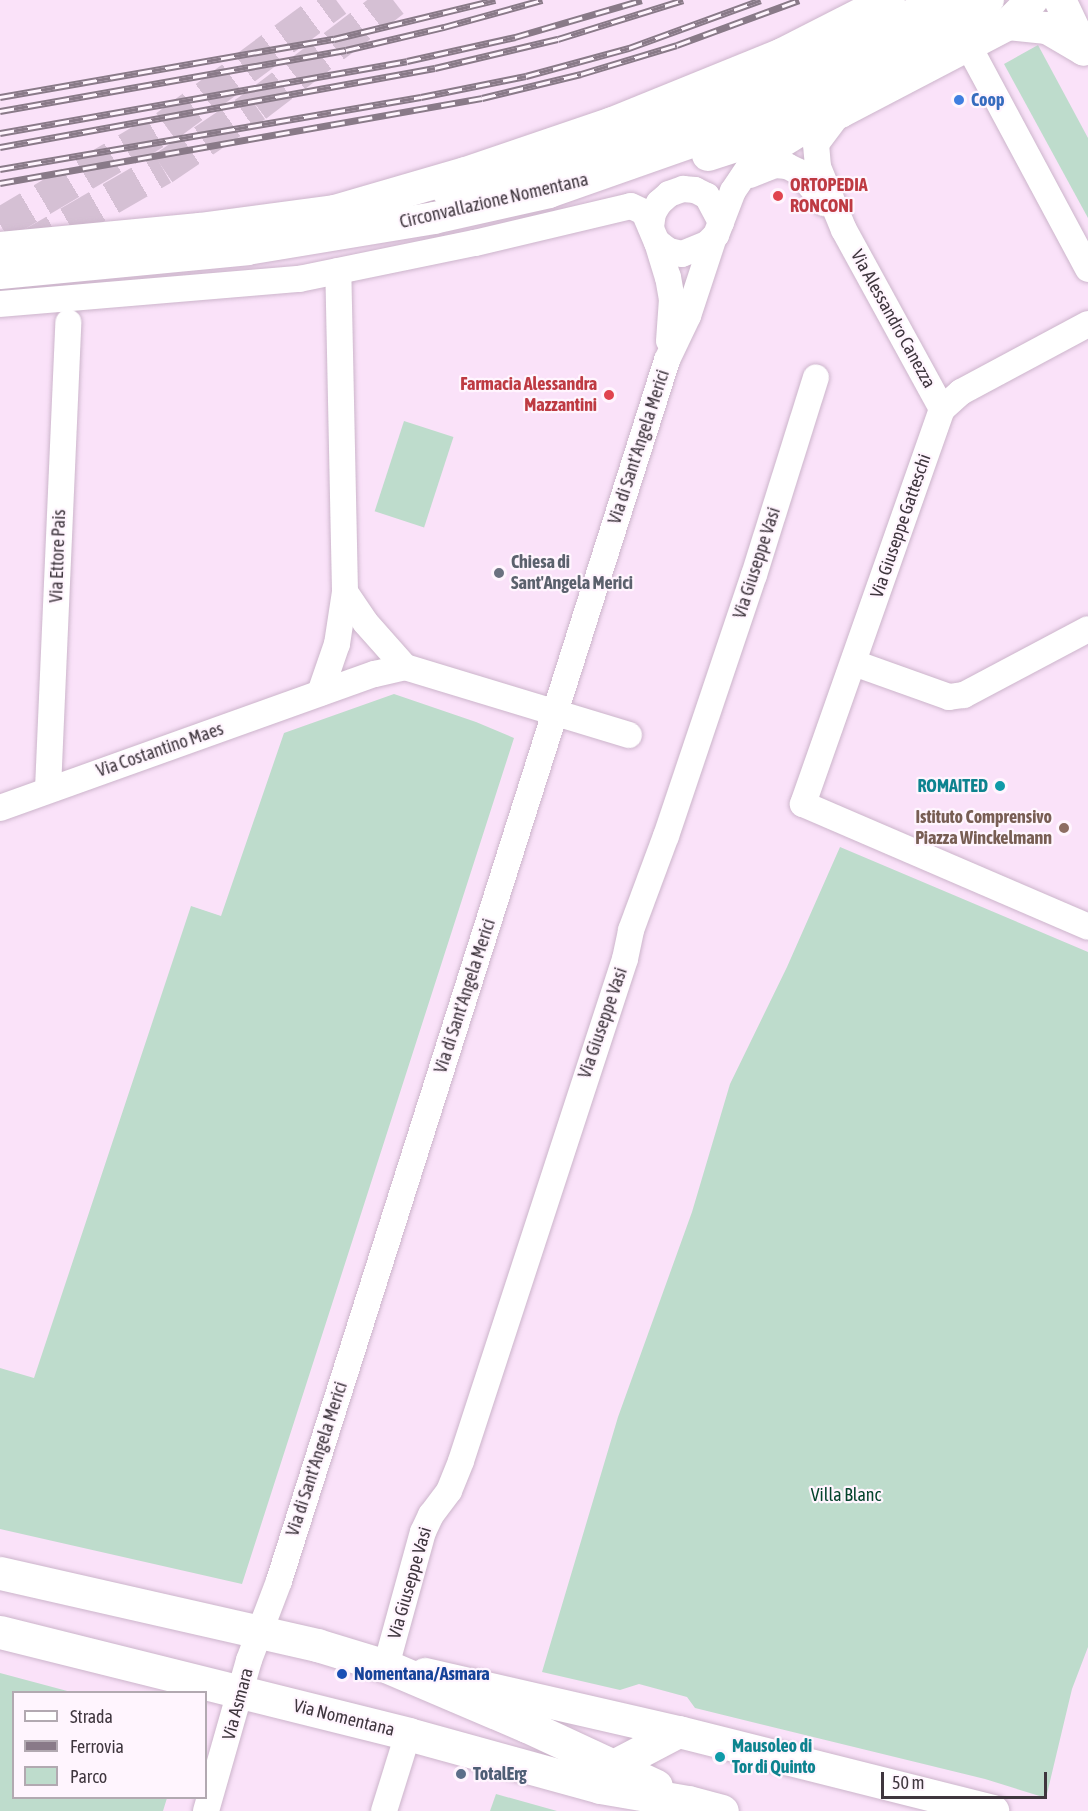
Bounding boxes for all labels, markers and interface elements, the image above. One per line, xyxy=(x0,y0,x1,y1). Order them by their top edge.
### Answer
place label: Coop xyxy=(971,89,1005,111)
marker: Coop xyxy=(952,93,966,107)
street label: Circonvallazione Nomentana xyxy=(398,169,590,233)
place label: ORTOPEDIA RONCONI xyxy=(790,175,868,218)
marker: ORTOPEDIA RONCONI xyxy=(771,189,785,203)
street label: Via Alessandro Canezza xyxy=(846,246,940,392)
street label: Via di Sant'Angela Merici xyxy=(604,367,674,527)
place label: Farmacia Alessandra Mazzantini xyxy=(460,374,597,416)
marker: Farmacia Alessandra Mazzantini xyxy=(602,388,616,402)
street label: Via Giuseppe Gatteschi xyxy=(866,451,936,601)
street label: Via Giuseppe Vasi xyxy=(729,505,785,621)
street label: Via Ettore Pais xyxy=(46,509,70,603)
place label: Chiesa di Sant'Angela Merici xyxy=(511,552,633,594)
marker: Chiesa di Sant'Angela Merici xyxy=(492,566,506,580)
street label: Via Costantino Maes xyxy=(94,718,226,782)
place label: ROMAITED xyxy=(918,775,988,797)
marker: ROMAITED xyxy=(993,779,1007,793)
place label: Istituto Comprensivo Piazza Winckelmann xyxy=(915,807,1052,850)
marker: Istituto Comprensivo Piazza Winckelmann xyxy=(1057,821,1071,835)
street label: Via di Sant'Angela Merici xyxy=(430,916,500,1076)
street label: Via Giuseppe Vasi xyxy=(574,965,632,1081)
street label: Via di Sant'Angela Merici xyxy=(282,1379,352,1539)
park label: Villa Blanc xyxy=(811,1484,881,1506)
street label: Via Giuseppe Vasi xyxy=(384,1524,436,1642)
place label: Nomentana/Asmara xyxy=(354,1663,490,1685)
street label: Via Asmara xyxy=(218,1666,258,1742)
marker: Nomentana/Asmara xyxy=(335,1667,349,1681)
legend xyxy=(12,1691,207,1799)
street label: Via Nomentana xyxy=(291,1695,397,1741)
text: Strada xyxy=(70,1706,113,1727)
text: Ferrovia xyxy=(70,1736,124,1757)
place label: Mausoleo di Tor di Quinto xyxy=(732,1736,816,1778)
marker: Mausoleo di Tor di Quinto xyxy=(713,1750,727,1764)
scale bar xyxy=(884,1760,1050,1798)
place label: TotalErg xyxy=(473,1763,527,1785)
text: Parco xyxy=(70,1766,107,1787)
marker: TotalErg xyxy=(454,1767,468,1781)
text: 50 m xyxy=(892,1772,924,1793)

